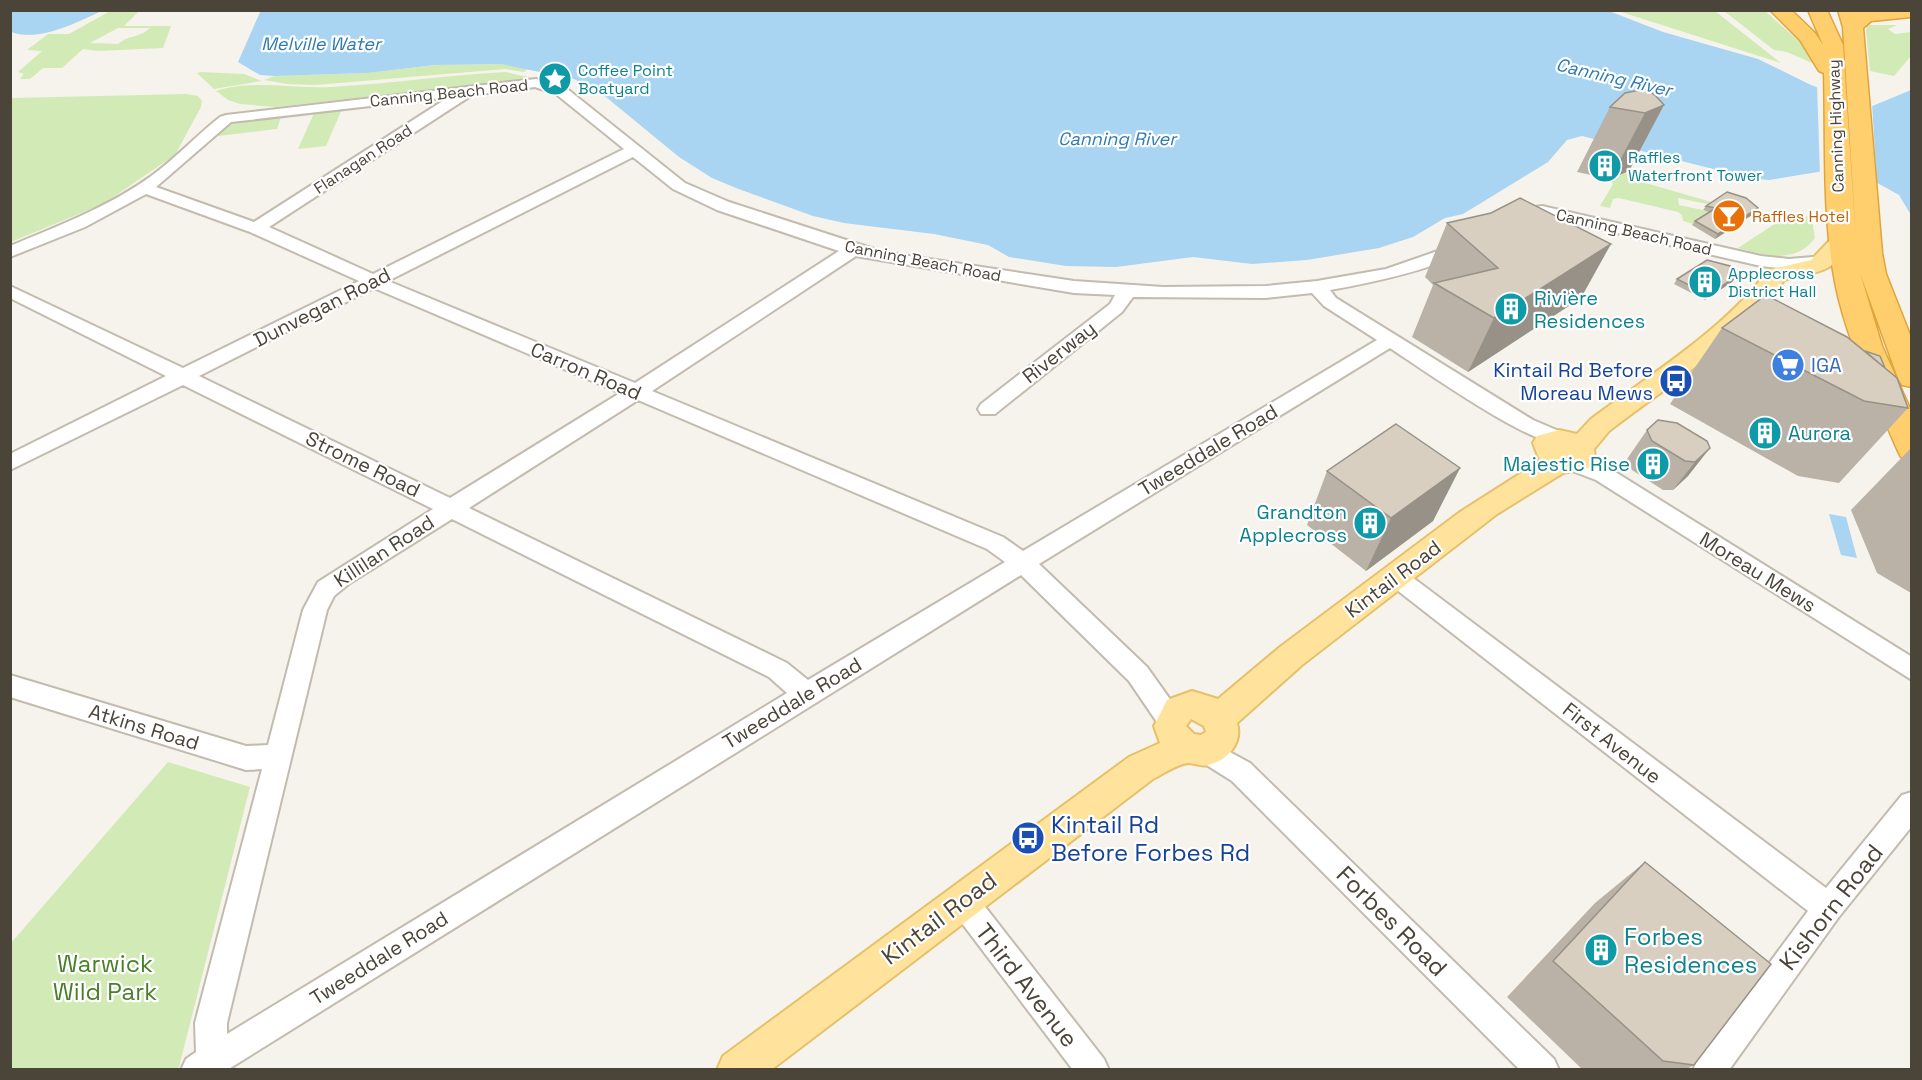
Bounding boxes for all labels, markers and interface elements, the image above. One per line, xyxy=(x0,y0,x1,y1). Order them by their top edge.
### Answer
water label: Melville Water xyxy=(261,32,383,55)
water label: Canning River xyxy=(1554,53,1676,102)
street label: Canning Highway xyxy=(1823,59,1849,193)
place label: Coffee Point Boatyard xyxy=(578,60,673,99)
place icon: Coffee Point Boatyard xyxy=(537,61,573,97)
street label: Canning Beach Road xyxy=(369,74,529,112)
street label: Flanagan Road xyxy=(310,119,416,199)
water label: Canning River xyxy=(1058,127,1178,150)
place label: Raffles Waterfront Tower xyxy=(1628,147,1762,186)
building icon: Raffles Waterfront Tower xyxy=(1587,148,1623,184)
bar icon: Raffles Hotel xyxy=(1711,198,1747,234)
street label: Canning Beach Road xyxy=(1554,204,1714,260)
place label: Raffles Hotel xyxy=(1752,206,1849,227)
street label: Canning Beach Road xyxy=(843,236,1003,286)
street label: Dunvegan Road xyxy=(249,261,395,353)
place label: Applecross District Hall xyxy=(1728,263,1816,302)
building icon: Applecross District Hall xyxy=(1687,264,1723,300)
place label: Rivière Residences xyxy=(1534,285,1645,334)
building icon: Rivière Residences xyxy=(1493,291,1529,327)
street label: Riverway xyxy=(1017,315,1101,389)
street label: Carron Road xyxy=(527,336,645,406)
supermarket icon: IGA xyxy=(1770,347,1806,383)
place label: IGA xyxy=(1811,352,1842,378)
place label: Kintail Rd Before Moreau Mews xyxy=(1493,357,1653,406)
bus stop icon: Kintail Rd Before Moreau Mews xyxy=(1658,363,1694,399)
street label: Tweeddale Road xyxy=(1134,398,1282,502)
building icon: Aurora xyxy=(1747,415,1783,451)
place label: Aurora xyxy=(1788,420,1851,446)
street label: Strome Road xyxy=(301,425,425,503)
building icon: Majestic Rise xyxy=(1635,446,1671,482)
place label: Majestic Rise xyxy=(1503,451,1630,477)
place label: Grandton Applecross xyxy=(1239,499,1347,548)
building icon: Grandton Applecross xyxy=(1352,505,1388,541)
street label: Killilan Road xyxy=(329,509,439,593)
street label: Moreau Mews xyxy=(1695,526,1821,618)
street label: Kintail Road xyxy=(1340,534,1446,624)
street label: Tweeddale Road xyxy=(718,651,866,755)
street label: First Avenue xyxy=(1557,696,1667,790)
street label: Atkins Road xyxy=(86,698,202,756)
place label: Kintail Rd Before Forbes Rd xyxy=(1051,809,1250,868)
bus stop icon: Kintail Rd Before Forbes Rd xyxy=(1010,820,1046,856)
street label: Kishorn Road xyxy=(1772,838,1890,976)
street label: Forbes Road xyxy=(1330,859,1454,983)
street label: Kintail Road xyxy=(875,865,1003,971)
street label: Tweeddale Road xyxy=(305,905,453,1011)
street label: Third Avenue xyxy=(969,917,1085,1053)
place label: Forbes Residences xyxy=(1624,921,1757,980)
building icon: Forbes Residences xyxy=(1583,932,1619,968)
park label: Warwick Wild Park xyxy=(53,948,157,1007)

